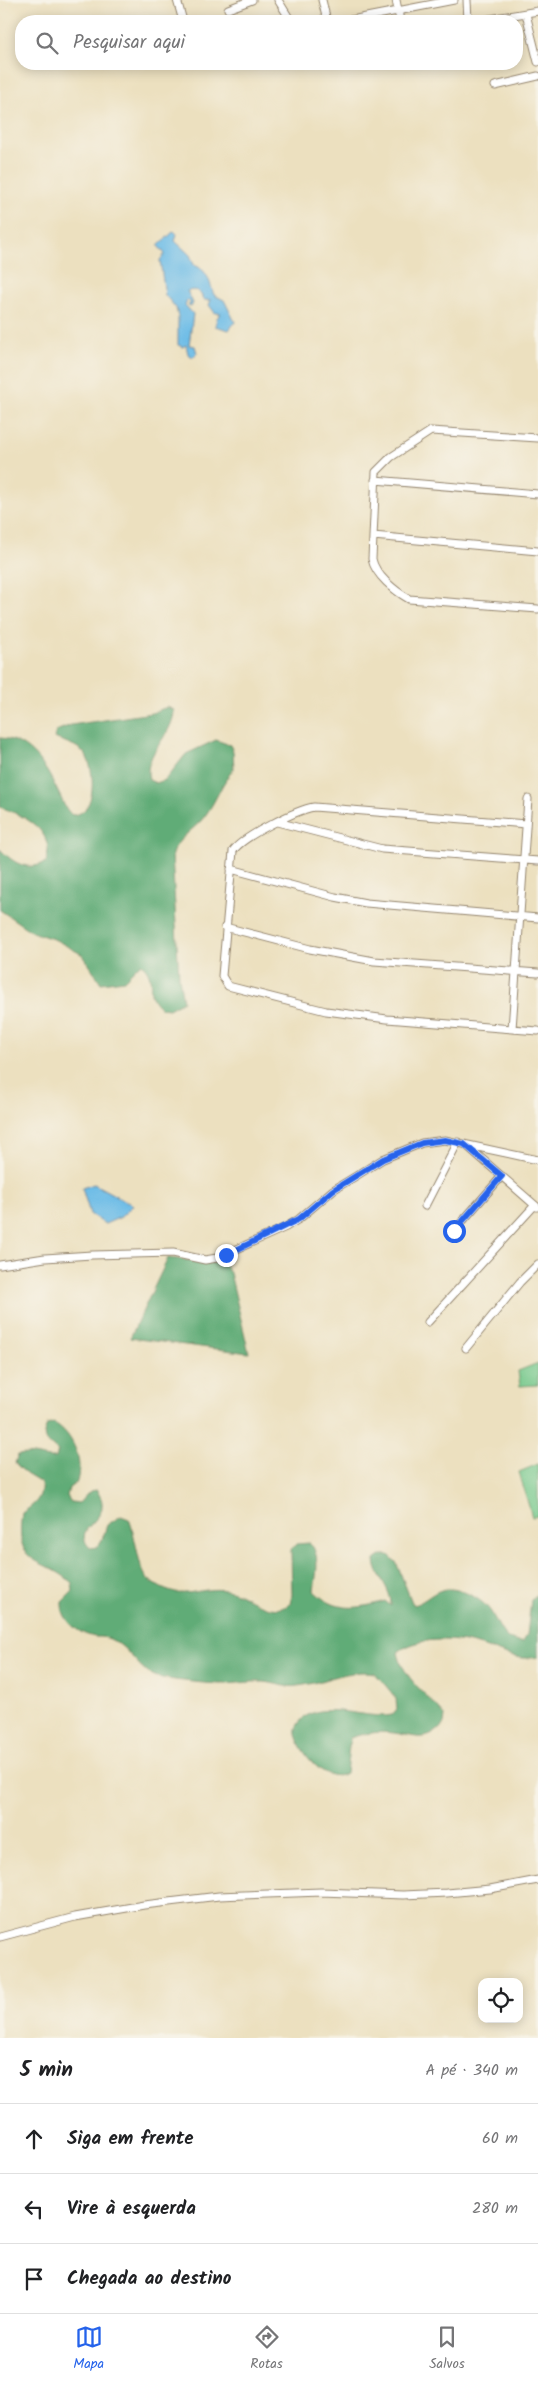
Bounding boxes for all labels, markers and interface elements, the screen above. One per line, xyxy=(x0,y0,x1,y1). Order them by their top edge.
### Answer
search box xyxy=(15,15,523,70)
text: Pesquisar aqui xyxy=(73,28,185,58)
icon: search xyxy=(33,29,61,57)
route start xyxy=(443,1220,466,1243)
route end xyxy=(215,1244,238,1267)
map controls xyxy=(478,1978,523,2023)
button: locate xyxy=(478,1978,523,2023)
text: 5 min xyxy=(20,2054,73,2087)
text: A pé · 340 m xyxy=(425,2058,518,2083)
text: Siga em frente xyxy=(67,2124,194,2154)
icon: ahead xyxy=(20,2125,48,2153)
text: 60 m xyxy=(482,2126,518,2151)
text: Vire à esquerda xyxy=(67,2194,196,2224)
icon: left xyxy=(20,2195,48,2223)
text: 280 m xyxy=(472,2196,518,2221)
text: Chegada ao destino xyxy=(67,2264,232,2294)
icon: arrive xyxy=(20,2265,48,2293)
tab: Mapa xyxy=(73,2323,104,2375)
tab: Rotas xyxy=(250,2323,283,2375)
tab: Salvos xyxy=(429,2323,465,2375)

